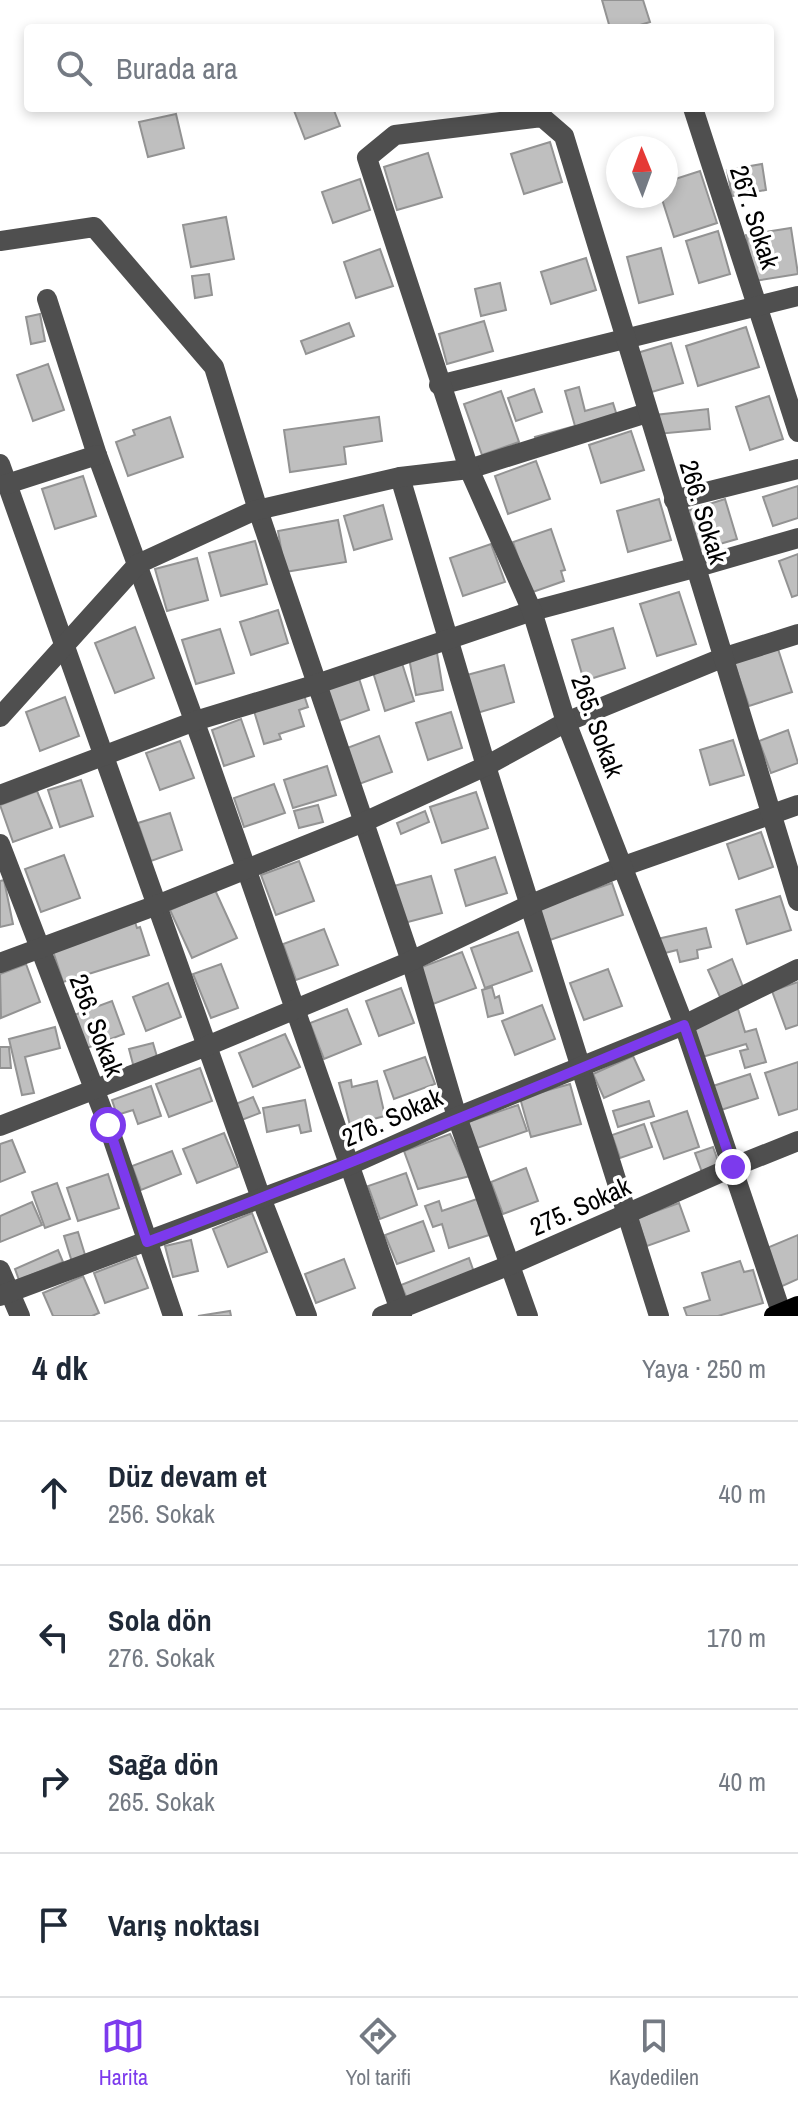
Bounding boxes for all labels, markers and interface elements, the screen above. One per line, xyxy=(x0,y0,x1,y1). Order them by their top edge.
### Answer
search box xyxy=(24,24,774,112)
icon: search xyxy=(52,46,96,90)
text: Burada ara xyxy=(116,48,238,88)
north arrow xyxy=(606,136,678,208)
street label: 267. Sokak xyxy=(722,161,788,273)
street label: 266. Sokak xyxy=(672,456,736,568)
street label: 265. Sokak xyxy=(563,670,633,782)
street label: 256. Sokak xyxy=(62,969,133,1081)
street label: 276. Sokak xyxy=(336,1079,448,1155)
route start xyxy=(90,1107,126,1143)
route end xyxy=(715,1149,751,1185)
street label: 275. Sokak xyxy=(524,1168,636,1244)
text: 4 dk xyxy=(32,1345,88,1391)
text: Yaya · 250 m xyxy=(642,1351,766,1386)
text: Düz devam et xyxy=(108,1456,267,1496)
icon: ahead xyxy=(32,1471,76,1515)
text: 40 m xyxy=(719,1476,766,1511)
text: 256. Sokak xyxy=(108,1496,215,1531)
text: Sola dön xyxy=(108,1600,212,1640)
icon: left xyxy=(32,1615,76,1659)
text: 170 m xyxy=(707,1620,766,1655)
text: 276. Sokak xyxy=(108,1640,215,1675)
text: Sağa dön xyxy=(108,1744,219,1784)
icon: right xyxy=(32,1759,76,1803)
text: 40 m xyxy=(719,1764,766,1799)
text: 265. Sokak xyxy=(108,1784,215,1819)
icon: arrive xyxy=(32,1903,76,1947)
text: Varış noktası xyxy=(108,1905,260,1945)
tab: Harita xyxy=(99,2014,148,2092)
tab: Yol tarifi xyxy=(346,2014,411,2092)
tab: Kaydedilen xyxy=(609,2014,699,2092)

